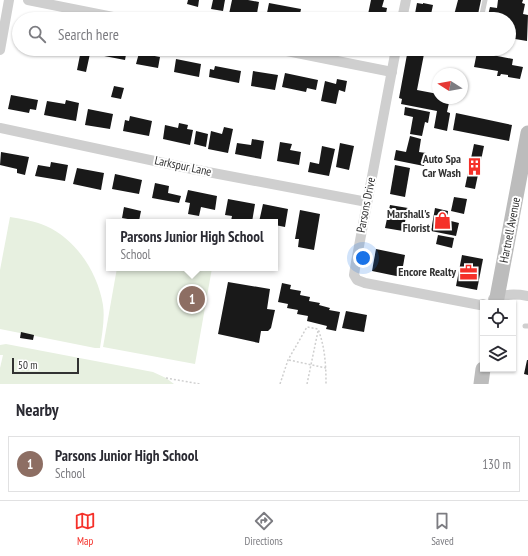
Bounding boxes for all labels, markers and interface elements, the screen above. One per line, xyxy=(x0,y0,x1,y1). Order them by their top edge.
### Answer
search box xyxy=(12,12,516,56)
icon: search xyxy=(26,23,48,45)
text: Search here xyxy=(58,25,119,44)
north arrow xyxy=(432,68,468,104)
place label: Auto Spa Car Wash xyxy=(422,151,461,180)
street label: Larkspur Lane xyxy=(153,152,213,179)
building icon: Auto Spa Car Wash xyxy=(464,156,484,176)
street label: Parsons Drive xyxy=(353,176,378,234)
street label: Hartnell Avenue xyxy=(496,196,523,264)
place label: Marshall's Florist xyxy=(387,206,430,235)
shop icon: Marshall's Florist xyxy=(433,211,453,231)
popup xyxy=(106,219,278,271)
text: Parsons Junior High School xyxy=(120,227,264,246)
text: School xyxy=(120,246,151,263)
your location xyxy=(353,248,373,268)
office icon: Encore Realty xyxy=(459,262,479,282)
place label: Encore Realty xyxy=(398,264,456,279)
pin: 1 xyxy=(179,284,205,314)
map controls xyxy=(480,300,516,372)
button: locate xyxy=(480,300,516,336)
button: layers xyxy=(480,336,516,372)
scale bar xyxy=(12,356,79,375)
text: 50 m xyxy=(18,358,37,372)
text: Nearby xyxy=(16,399,59,421)
text: Parsons Junior High School xyxy=(55,446,198,465)
text: 1 xyxy=(27,456,33,473)
text: 130 m xyxy=(482,456,511,473)
text: School xyxy=(55,465,85,482)
tab: Map xyxy=(74,510,96,548)
tab: Directions xyxy=(245,510,283,548)
tab: Saved xyxy=(431,510,454,548)

